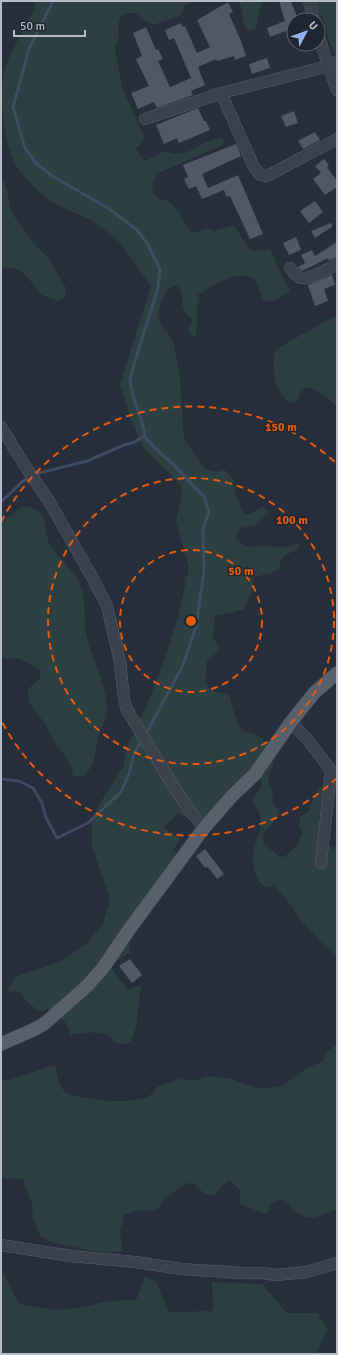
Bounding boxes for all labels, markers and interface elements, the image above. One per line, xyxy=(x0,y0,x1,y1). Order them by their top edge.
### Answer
scale bar xyxy=(14,12,85,38)
north arrow xyxy=(286,12,326,52)
text: 50 m xyxy=(20,19,45,34)
text: U xyxy=(306,19,321,33)
text: 150 m xyxy=(265,420,297,435)
text: 100 m xyxy=(276,513,308,528)
text: 50 m xyxy=(228,564,254,579)
centre of rings xyxy=(184,614,198,628)

